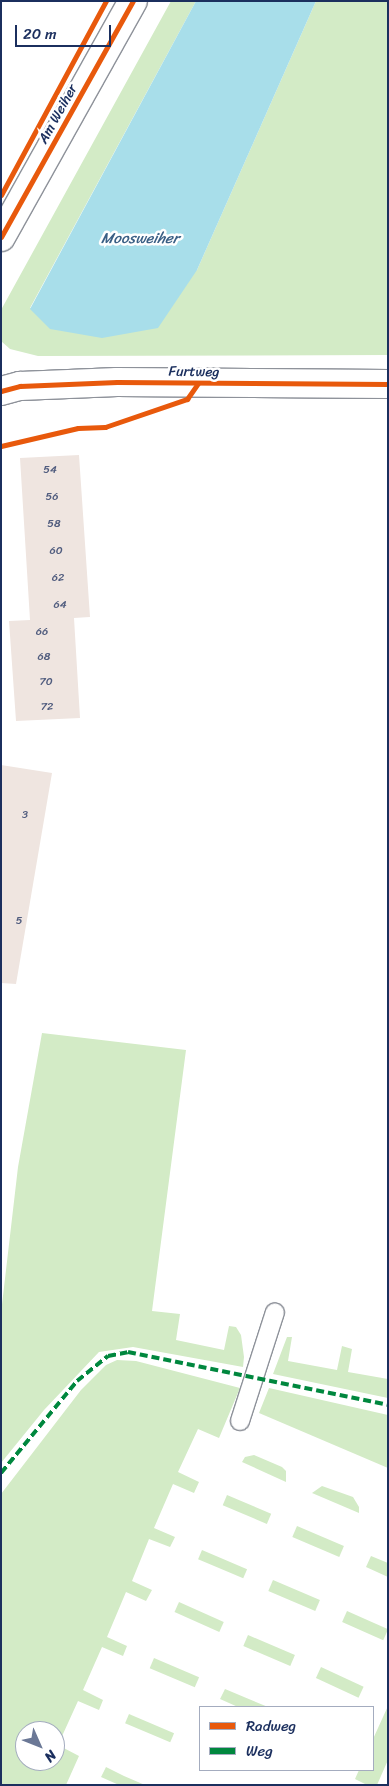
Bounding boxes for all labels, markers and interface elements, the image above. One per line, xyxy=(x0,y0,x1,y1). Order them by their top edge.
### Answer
scale bar xyxy=(18,15,114,47)
text: 20 m xyxy=(23,21,57,47)
street label: Am Weiher xyxy=(35,81,81,147)
water label: Moosweiher xyxy=(101,230,179,248)
street label: Furtweg xyxy=(168,363,220,381)
house number: 54 xyxy=(43,463,57,477)
house number: 56 xyxy=(46,490,58,504)
house number: 58 xyxy=(47,517,61,531)
house number: 60 xyxy=(49,544,63,558)
house number: 62 xyxy=(52,571,64,585)
house number: 64 xyxy=(53,598,67,612)
house number: 66 xyxy=(36,625,48,639)
house number: 68 xyxy=(38,650,50,664)
house number: 70 xyxy=(39,675,53,689)
house number: 72 xyxy=(41,700,53,714)
house number: 3 xyxy=(22,808,28,822)
house number: 5 xyxy=(16,914,22,928)
legend xyxy=(199,1706,374,1771)
text: Radweg xyxy=(246,1713,296,1739)
north arrow xyxy=(15,1721,65,1771)
text: Weg xyxy=(246,1738,273,1764)
text: N xyxy=(38,1744,63,1768)

